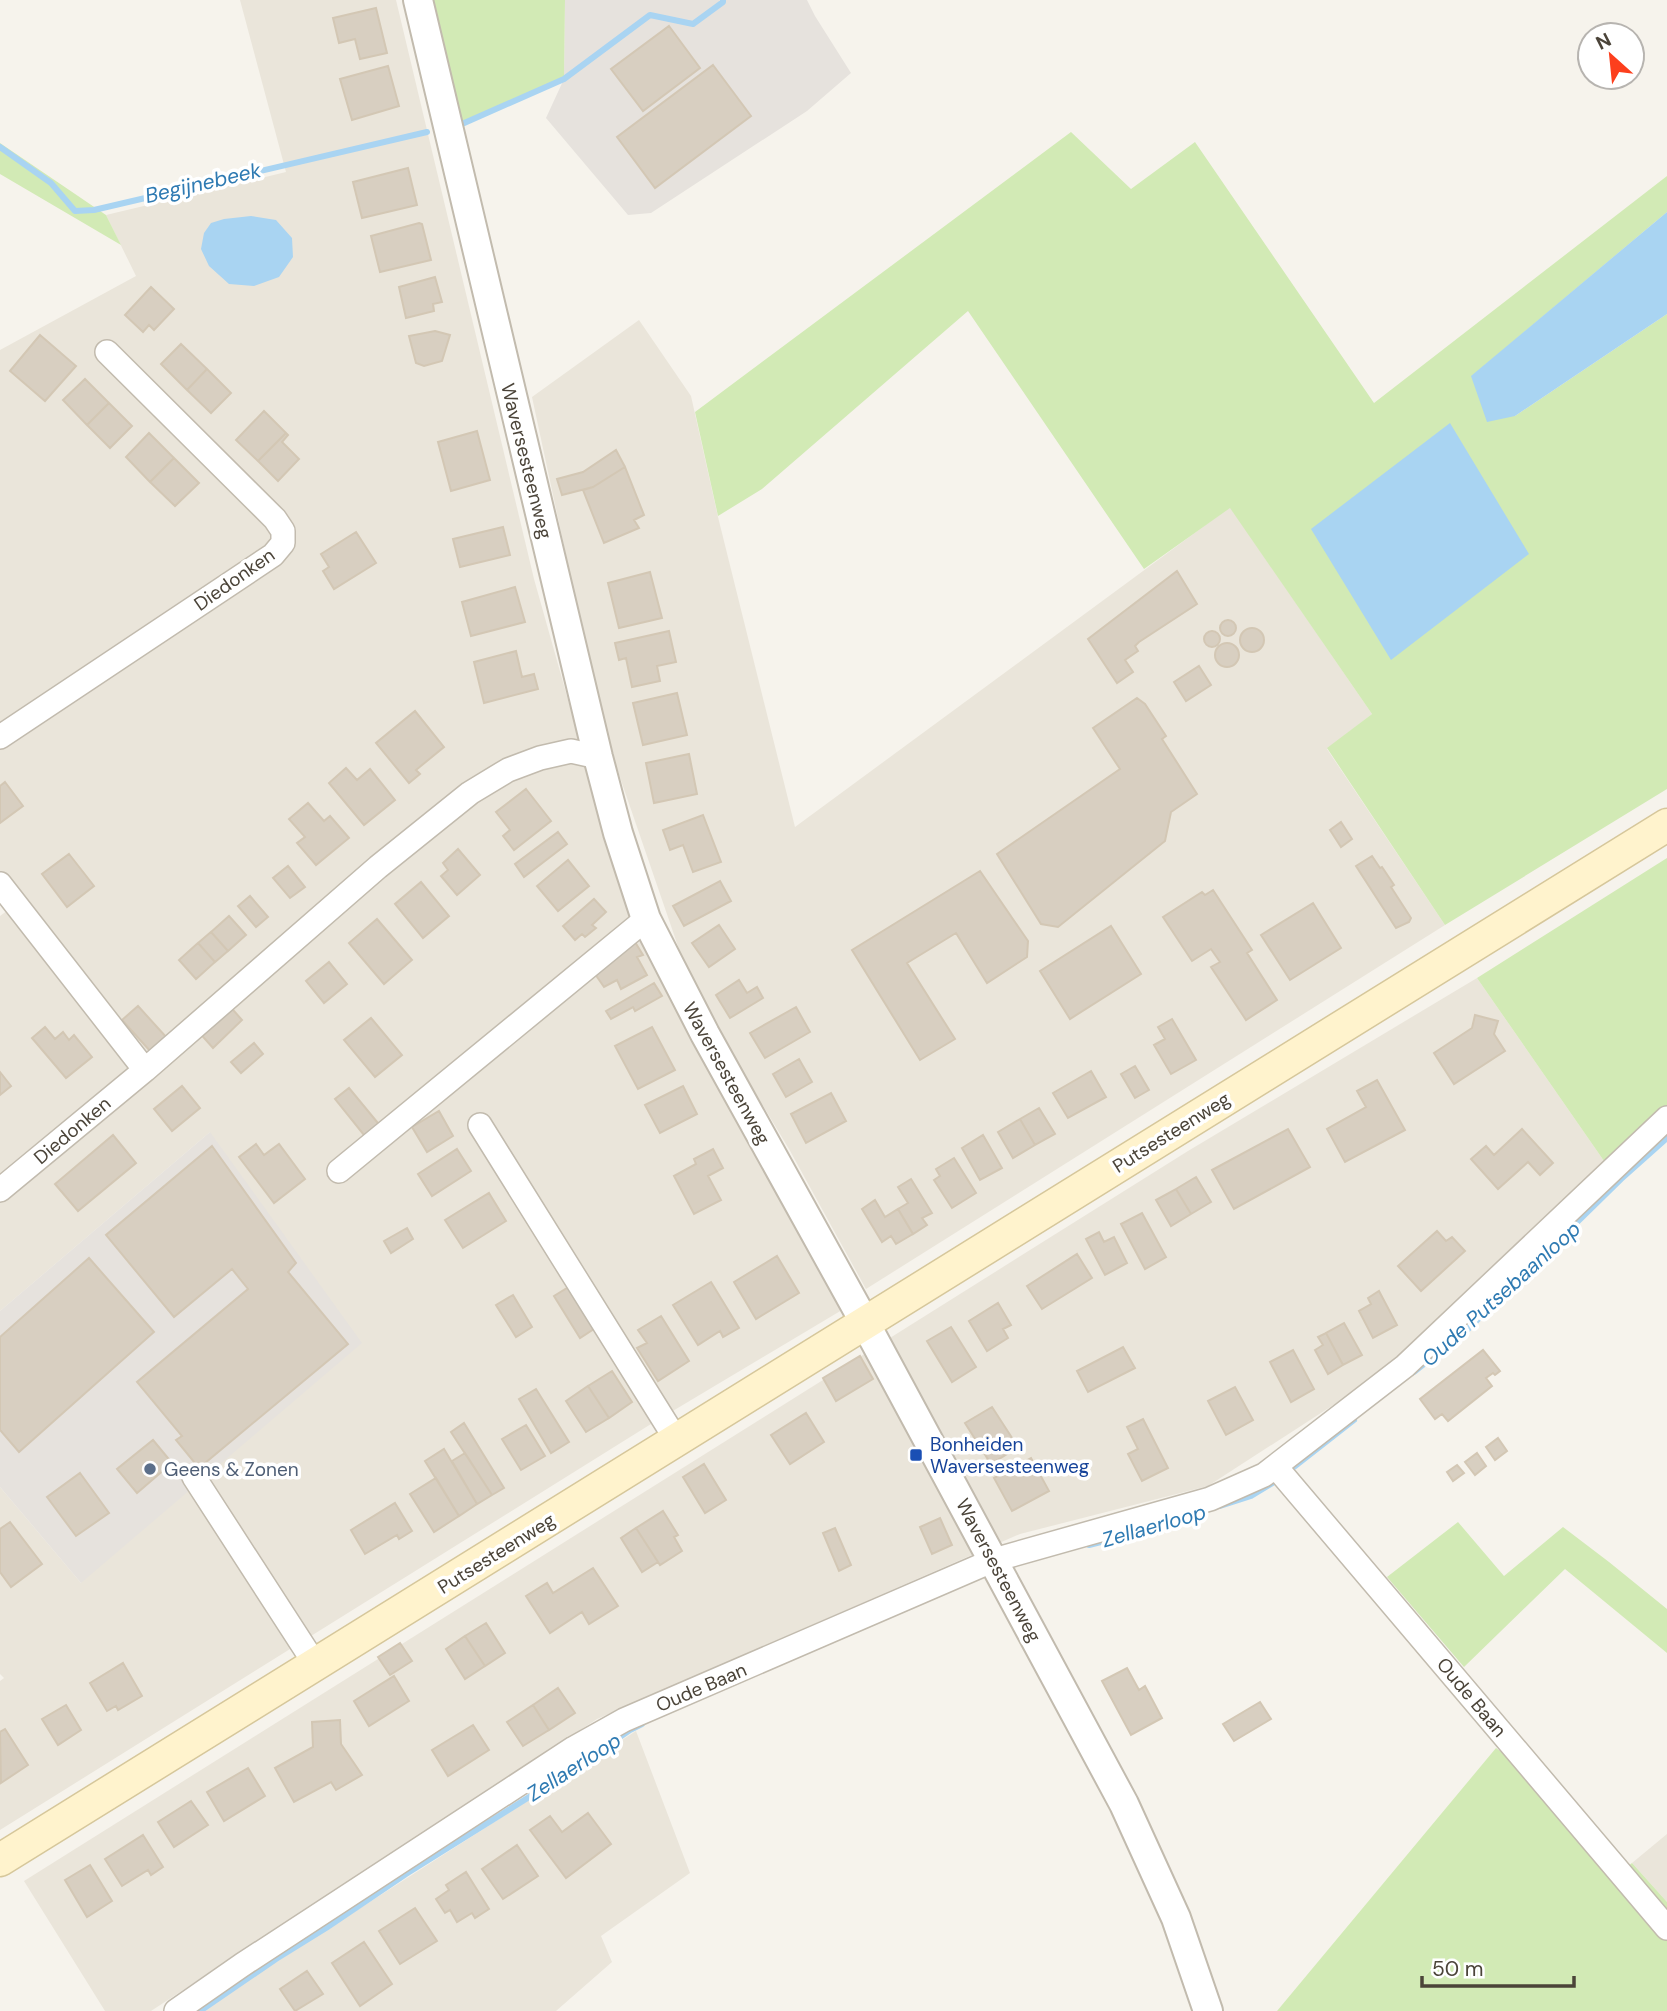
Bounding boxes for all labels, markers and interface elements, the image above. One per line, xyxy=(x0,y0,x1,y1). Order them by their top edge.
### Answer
north arrow xyxy=(1576,21,1646,91)
text: N xyxy=(1592,27,1615,56)
water label: Begijnebeek xyxy=(142,156,264,210)
street label: Waversesteenweg xyxy=(495,381,558,542)
street label: Diedonken xyxy=(189,542,280,616)
street label: Waversesteenweg xyxy=(677,997,776,1149)
street label: Putsesteenweg xyxy=(1108,1086,1235,1179)
street label: Diedonken xyxy=(29,1091,116,1170)
water label: Oude Putsebaanloop xyxy=(1415,1215,1587,1373)
place label: Bonheiden Waversesteenweg xyxy=(930,1432,1090,1479)
marker: Bonheiden Waversesteenweg xyxy=(908,1447,924,1463)
place label: Geens & Zonen xyxy=(164,1457,299,1482)
marker: Geens & Zonen xyxy=(142,1461,158,1477)
street label: Waversesteenweg xyxy=(950,1494,1047,1647)
water label: Zellaerloop xyxy=(1099,1498,1209,1554)
street label: Putsesteenweg xyxy=(433,1507,560,1600)
street label: Oude Baan xyxy=(1431,1652,1512,1742)
street label: Oude Baan xyxy=(652,1657,750,1718)
water label: Zellaerloop xyxy=(522,1726,626,1808)
scale bar xyxy=(1422,1944,1574,1988)
text: 50 m xyxy=(1432,1955,1483,1983)

